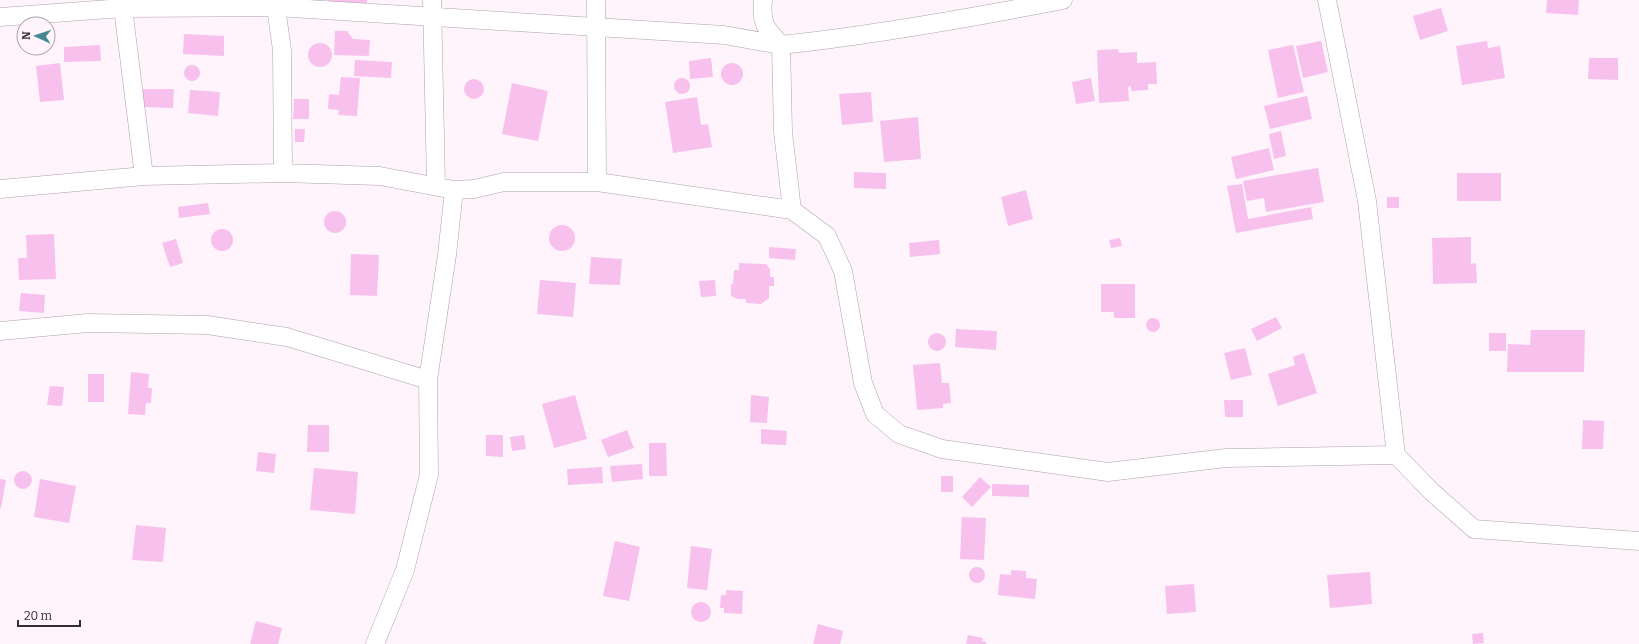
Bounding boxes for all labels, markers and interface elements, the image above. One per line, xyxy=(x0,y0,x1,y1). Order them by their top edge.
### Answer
north arrow xyxy=(16,16,56,56)
text: N xyxy=(20,30,33,40)
scale bar xyxy=(18,602,80,628)
text: 20 m xyxy=(24,609,53,623)

